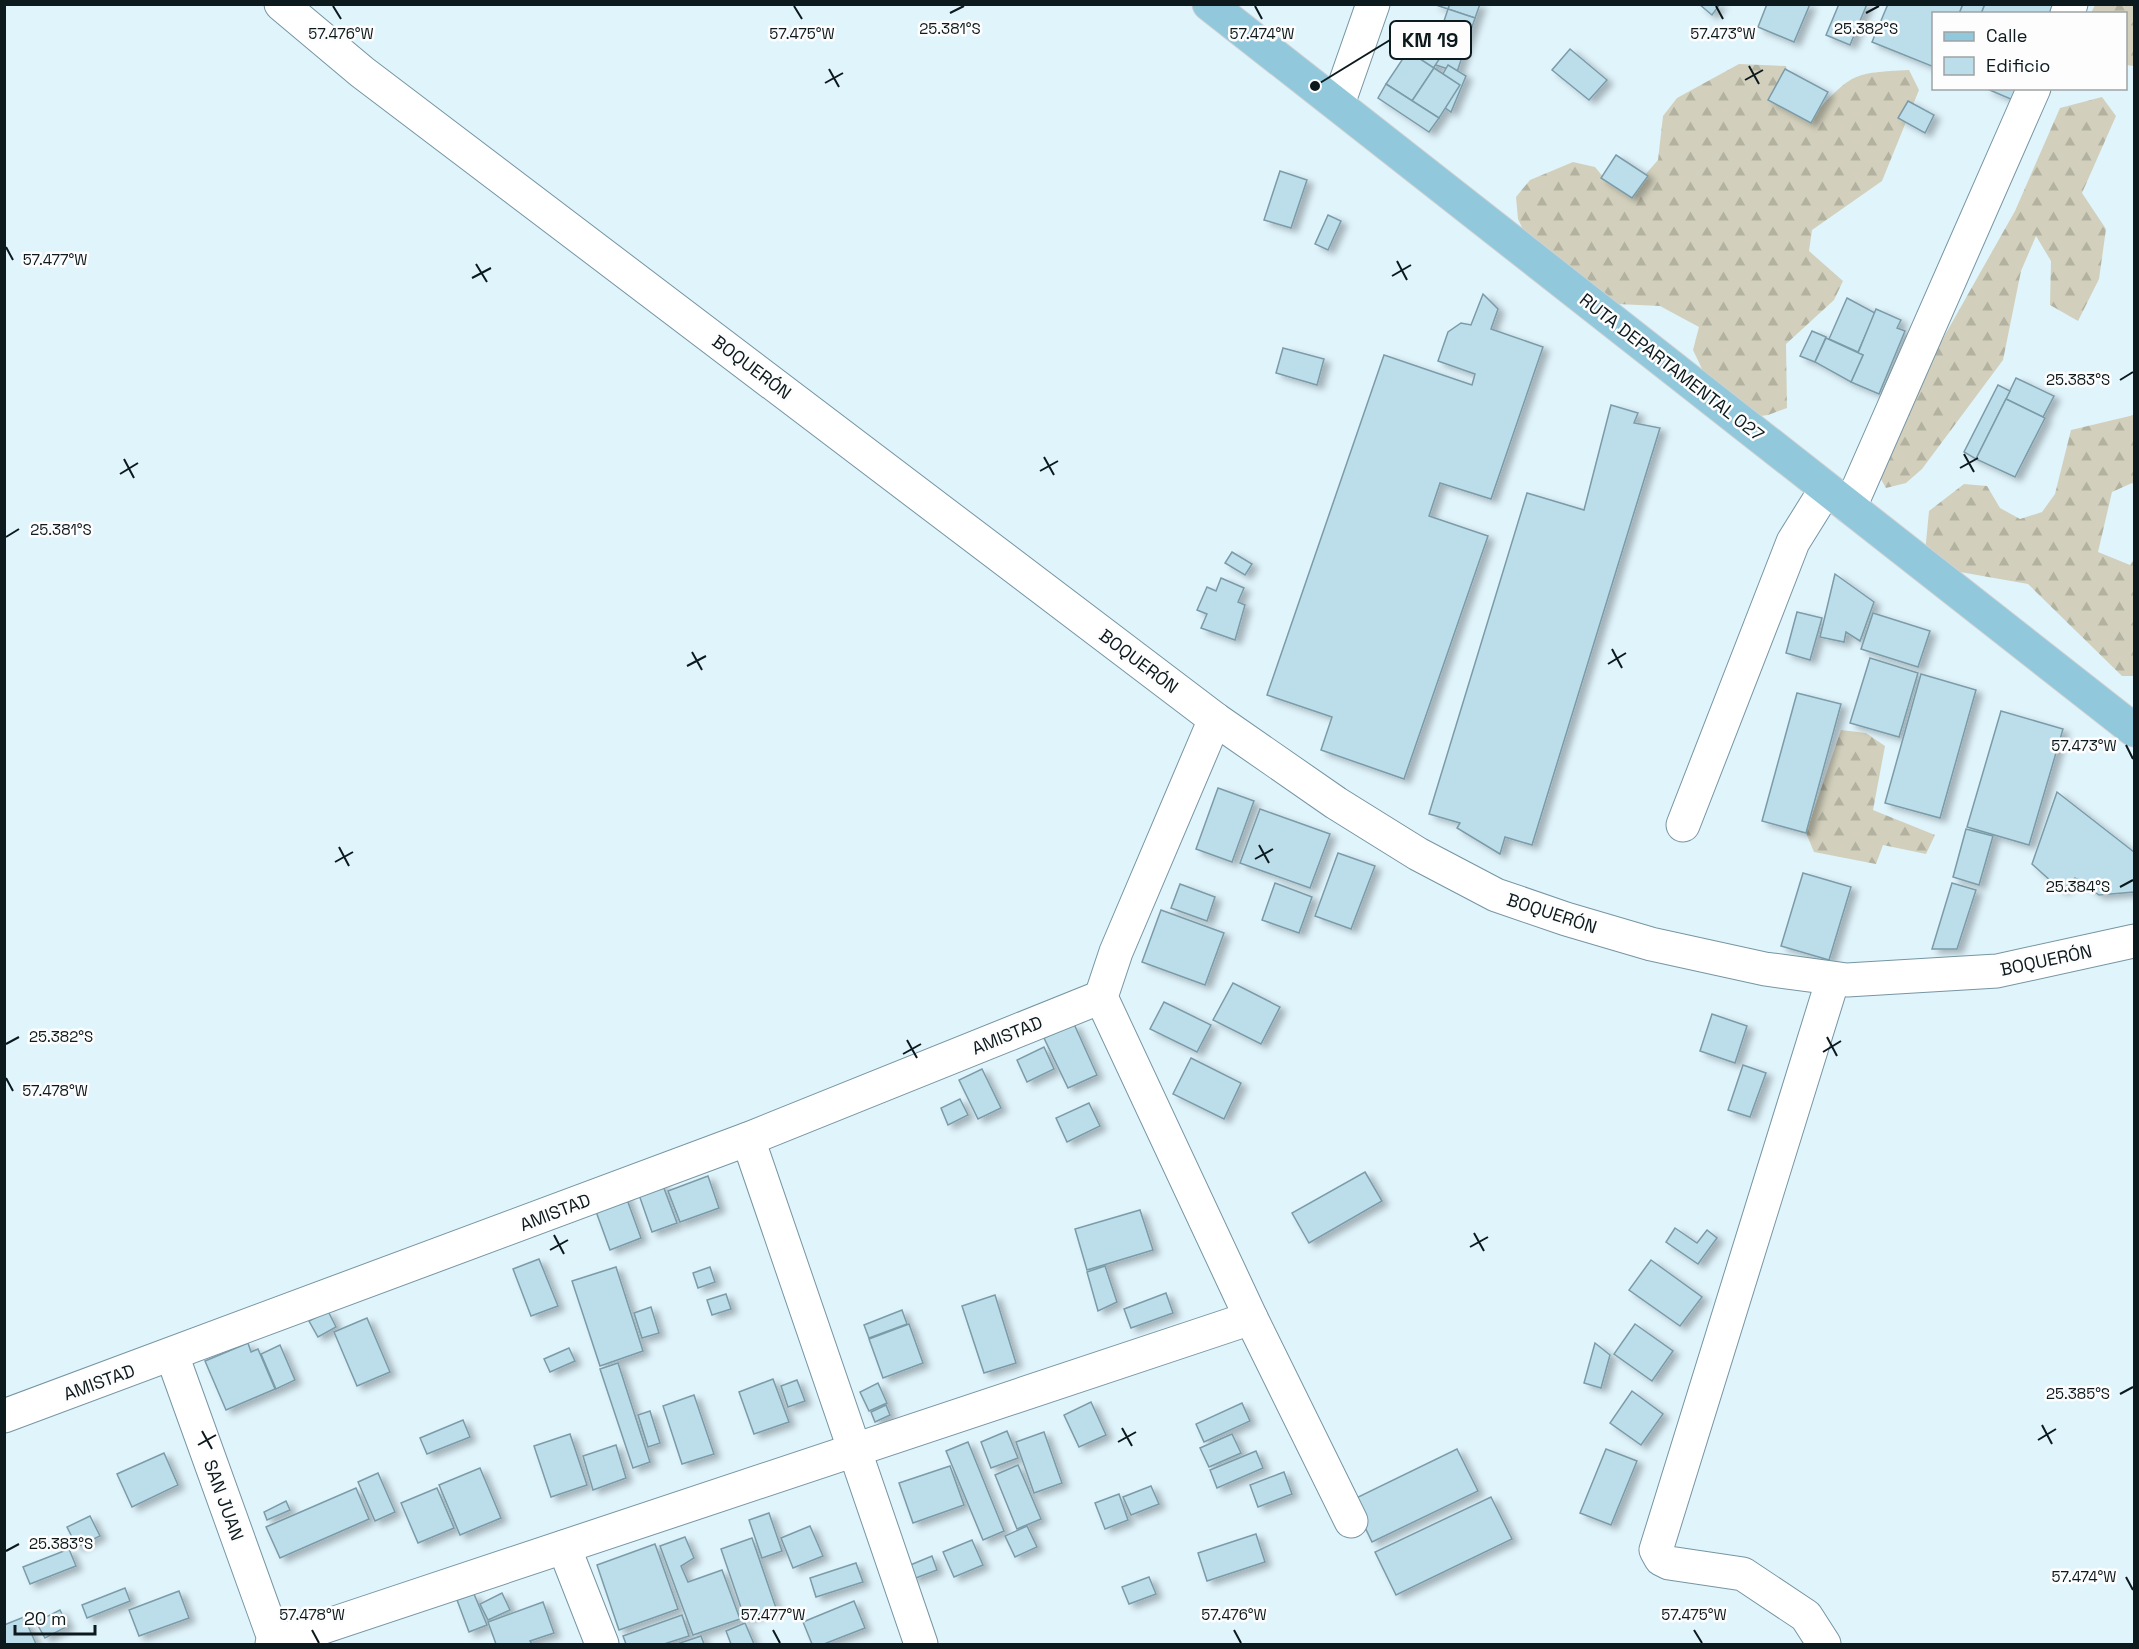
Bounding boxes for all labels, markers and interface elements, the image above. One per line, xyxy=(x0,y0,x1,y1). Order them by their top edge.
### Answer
legend xyxy=(1932,12,2127,90)
text: 25.381°S xyxy=(919,19,981,38)
text: 25.382°S xyxy=(1834,19,1898,38)
callout: KM 19 xyxy=(1390,21,1471,59)
text: 57.476°W xyxy=(308,24,374,43)
text: 57.475°W xyxy=(769,24,835,43)
text: 57.474°W xyxy=(1230,24,1294,43)
text: 57.473°W xyxy=(1690,24,1756,43)
text: Calle xyxy=(1986,24,2027,47)
text: KM 19 xyxy=(1402,27,1458,53)
text: Edificio xyxy=(1986,54,2050,77)
text: 57.477°W xyxy=(23,250,87,269)
street label: RUTA DEPARTAMENTAL 027 xyxy=(1575,288,1769,446)
street label: BOQUERÓN xyxy=(708,330,796,404)
text: 25.383°S xyxy=(2046,370,2110,389)
text: 25.381°S xyxy=(30,520,92,539)
street label: BOQUERÓN xyxy=(1095,624,1183,698)
text: 57.473°W xyxy=(2051,736,2117,755)
text: 25.384°S xyxy=(2046,877,2110,896)
street label: BOQUERÓN xyxy=(1504,888,1600,938)
street label: BOQUERÓN xyxy=(1998,939,2094,981)
street label: AMISTAD xyxy=(968,1010,1046,1060)
text: 25.382°S xyxy=(29,1027,93,1046)
text: 57.478°W xyxy=(22,1081,88,1100)
street label: AMISTAD xyxy=(516,1188,594,1236)
street label: AMISTAD xyxy=(60,1358,138,1406)
text: 25.385°S xyxy=(2046,1384,2110,1403)
street label: SAN JUAN xyxy=(199,1456,249,1544)
text: 25.383°S xyxy=(29,1534,93,1553)
text: 57.474°W xyxy=(2052,1567,2116,1586)
scale bar xyxy=(15,1598,94,1636)
text: 57.478°W xyxy=(279,1605,345,1624)
text: 57.477°W xyxy=(741,1605,805,1624)
text: 57.476°W xyxy=(1201,1605,1267,1624)
text: 57.475°W xyxy=(1661,1605,1727,1624)
text: 20 m xyxy=(24,1607,67,1630)

